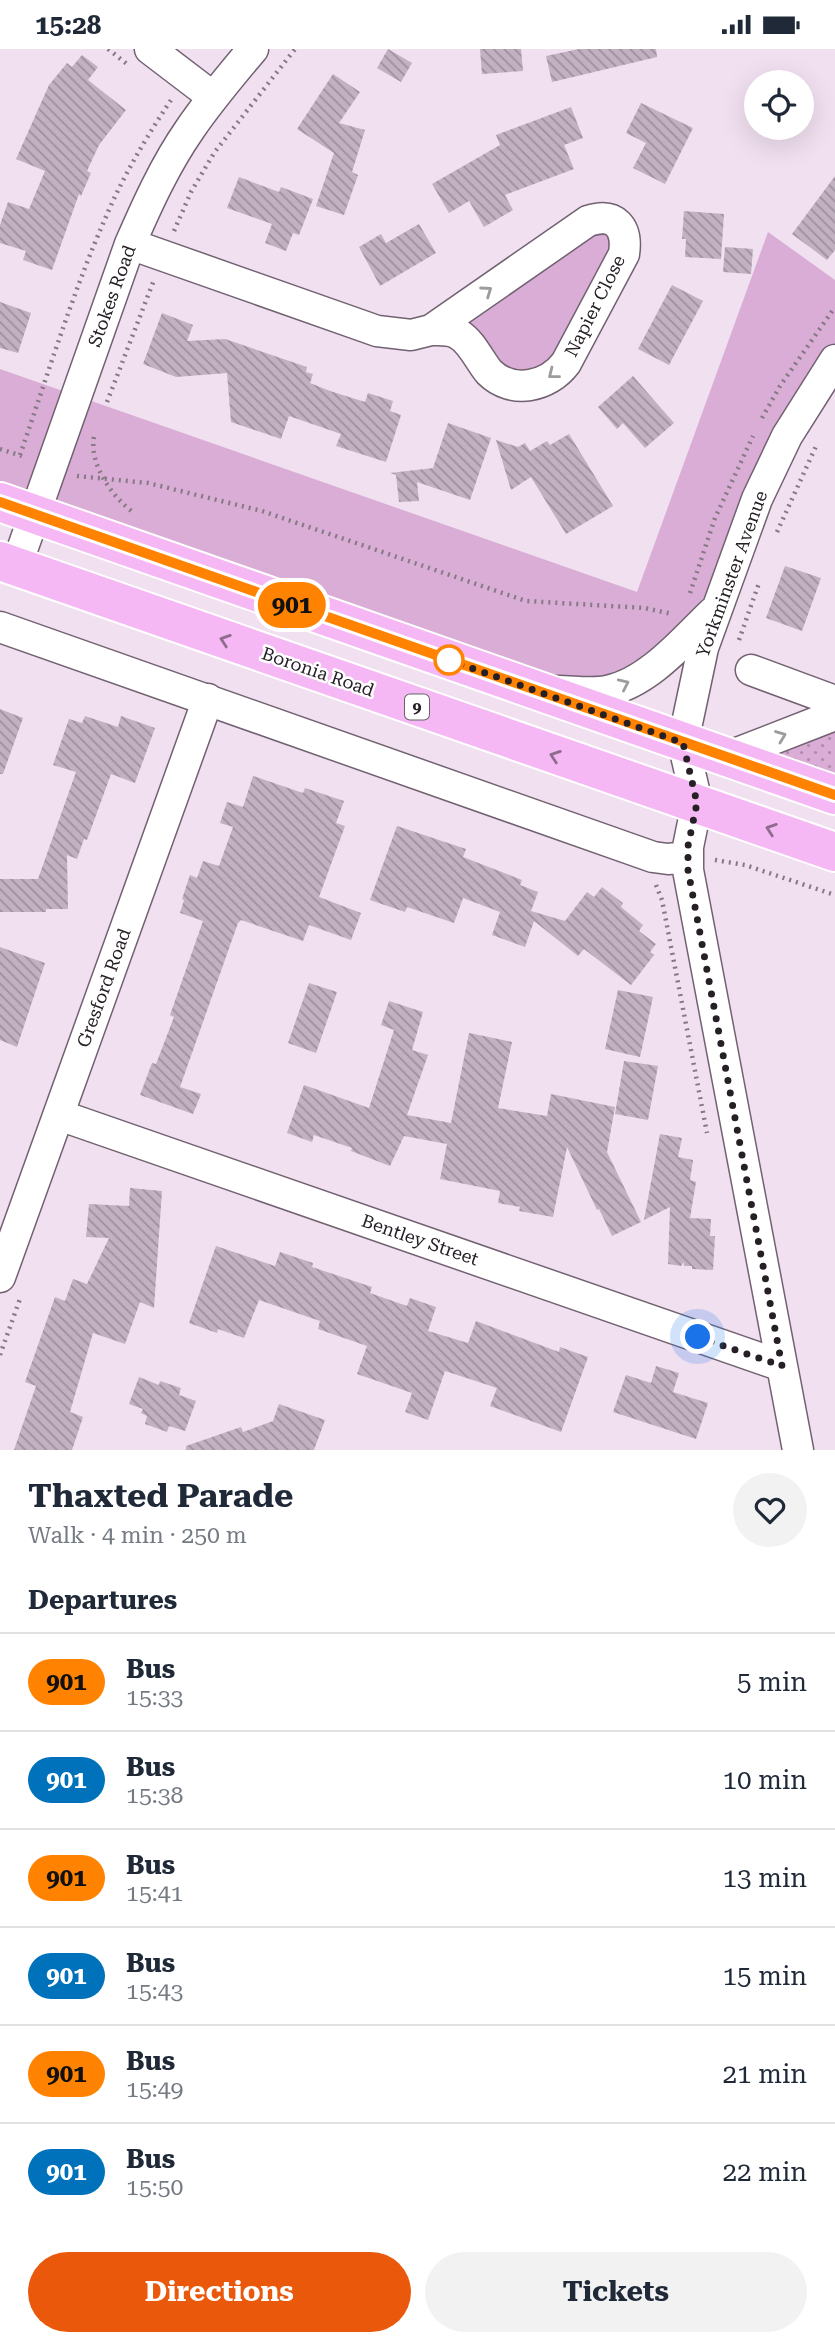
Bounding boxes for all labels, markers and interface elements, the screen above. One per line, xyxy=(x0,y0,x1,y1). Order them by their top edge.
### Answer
text: 15:28 xyxy=(35,10,101,40)
map controls xyxy=(744,70,814,140)
button: locate xyxy=(744,70,814,140)
street label: Stokes Road xyxy=(83,242,140,350)
street label: Napier Close xyxy=(560,251,629,360)
one-way arrow xyxy=(479,287,492,299)
one-way arrow xyxy=(549,366,561,378)
street label: Yorkminster Avenue xyxy=(692,487,772,660)
line badge: 901 xyxy=(252,582,332,628)
text: 901 xyxy=(272,591,312,619)
one-way arrow xyxy=(220,634,232,648)
street label: Boronia Road xyxy=(259,642,377,701)
unlabelled marker xyxy=(434,645,464,675)
one-way arrow xyxy=(617,678,629,692)
road number: 9 xyxy=(405,695,429,719)
one-way arrow xyxy=(774,731,786,745)
one-way arrow xyxy=(550,750,562,764)
one-way arrow xyxy=(765,823,777,837)
street label: Gresford Road xyxy=(72,925,135,1050)
street label: Bentley Street xyxy=(359,1210,482,1269)
your location xyxy=(680,1319,715,1354)
button: heart xyxy=(733,1473,807,1547)
text: Thaxted Parade xyxy=(28,1476,293,1515)
text: Walk · 4 min · 250 m xyxy=(28,1522,247,1549)
text: Departures xyxy=(28,1585,177,1615)
text: Bus xyxy=(126,1654,175,1684)
text: 5 min xyxy=(737,1667,807,1697)
text: 901 xyxy=(46,1668,87,1696)
text: 15:33 xyxy=(126,1684,183,1711)
text: Bus xyxy=(126,1752,175,1782)
text: 10 min xyxy=(723,1765,807,1795)
text: 901 xyxy=(46,1766,87,1794)
text: 15:38 xyxy=(126,1782,183,1809)
text: Bus xyxy=(126,1850,175,1880)
text: 13 min xyxy=(723,1863,807,1893)
text: 901 xyxy=(46,1864,87,1892)
text: 15:41 xyxy=(126,1880,183,1907)
text: Bus xyxy=(126,1948,175,1978)
text: 15 min xyxy=(723,1961,807,1991)
text: 901 xyxy=(46,1962,87,1990)
text: 15:43 xyxy=(126,1978,183,2005)
text: Bus xyxy=(126,2046,175,2076)
text: 21 min xyxy=(723,2059,807,2089)
text: 901 xyxy=(46,2060,87,2088)
text: 15:49 xyxy=(126,2076,183,2103)
text: Bus xyxy=(126,2144,175,2174)
text: 22 min xyxy=(723,2157,807,2187)
text: 901 xyxy=(46,2158,87,2186)
text: 15:50 xyxy=(126,2174,183,2201)
button: Directions xyxy=(28,2252,411,2332)
button: Tickets xyxy=(425,2252,807,2332)

